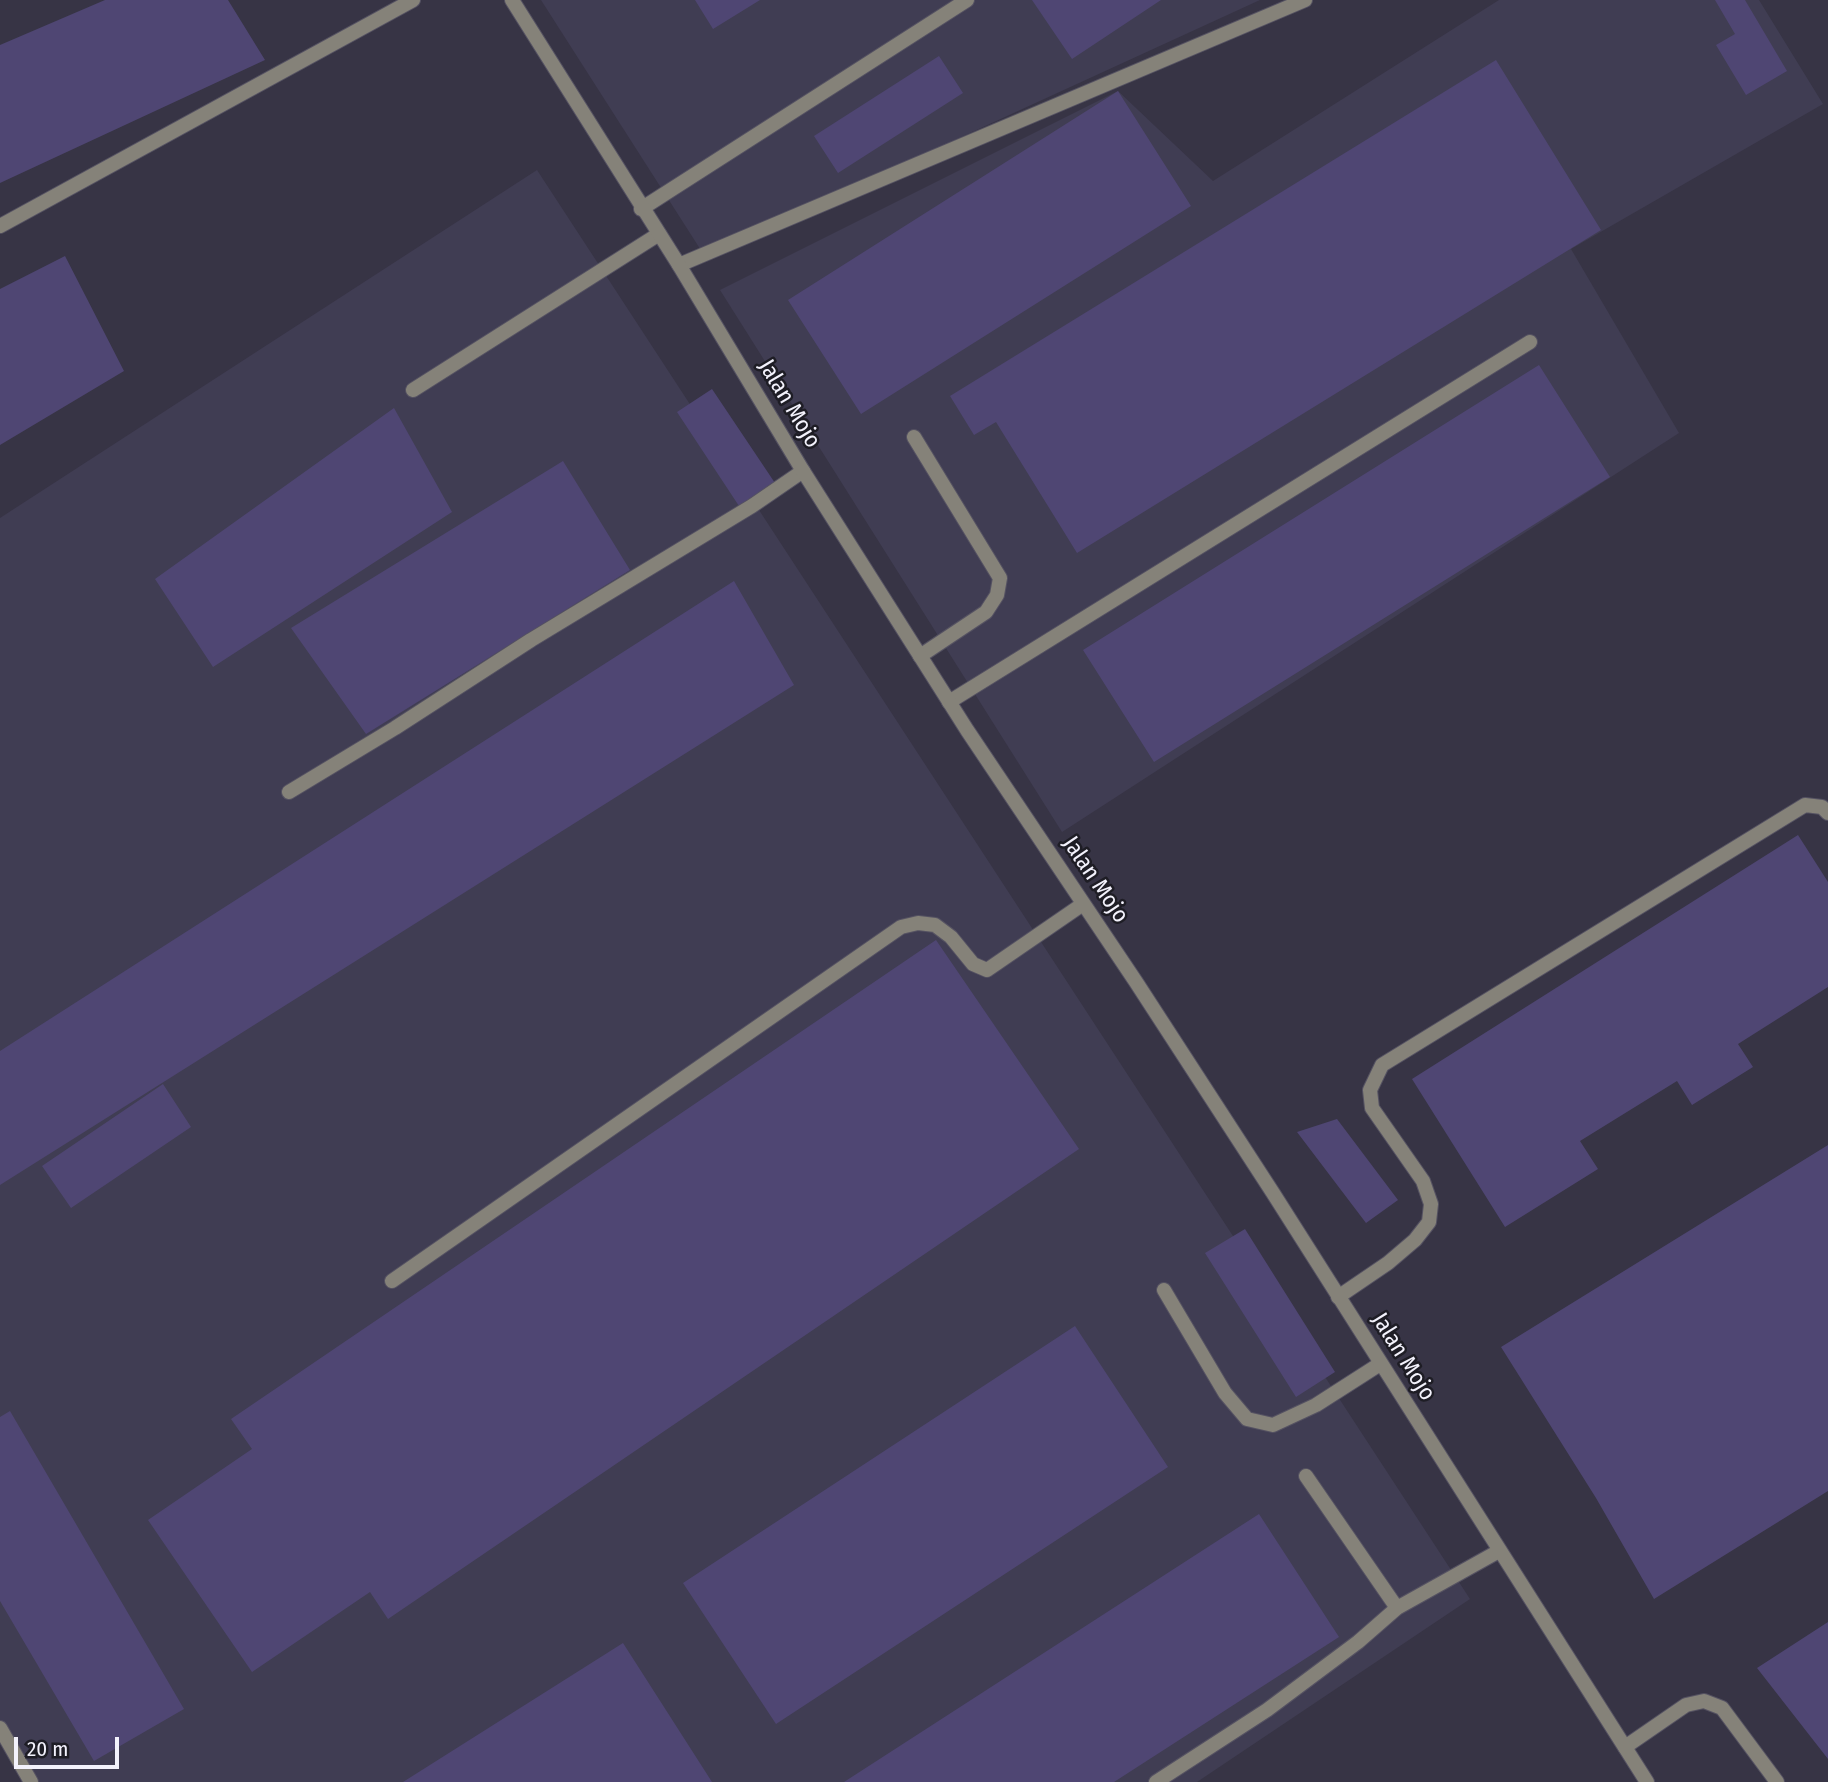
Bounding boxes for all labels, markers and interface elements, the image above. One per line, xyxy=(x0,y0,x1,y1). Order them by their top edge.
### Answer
street label: Jalan Mojo xyxy=(752,355,826,453)
street label: Jalan Mojo xyxy=(1056,831,1134,929)
street label: Jalan Mojo xyxy=(1365,1308,1441,1406)
scale bar xyxy=(18,1722,122,1766)
text: 20 m xyxy=(27,1736,68,1762)

